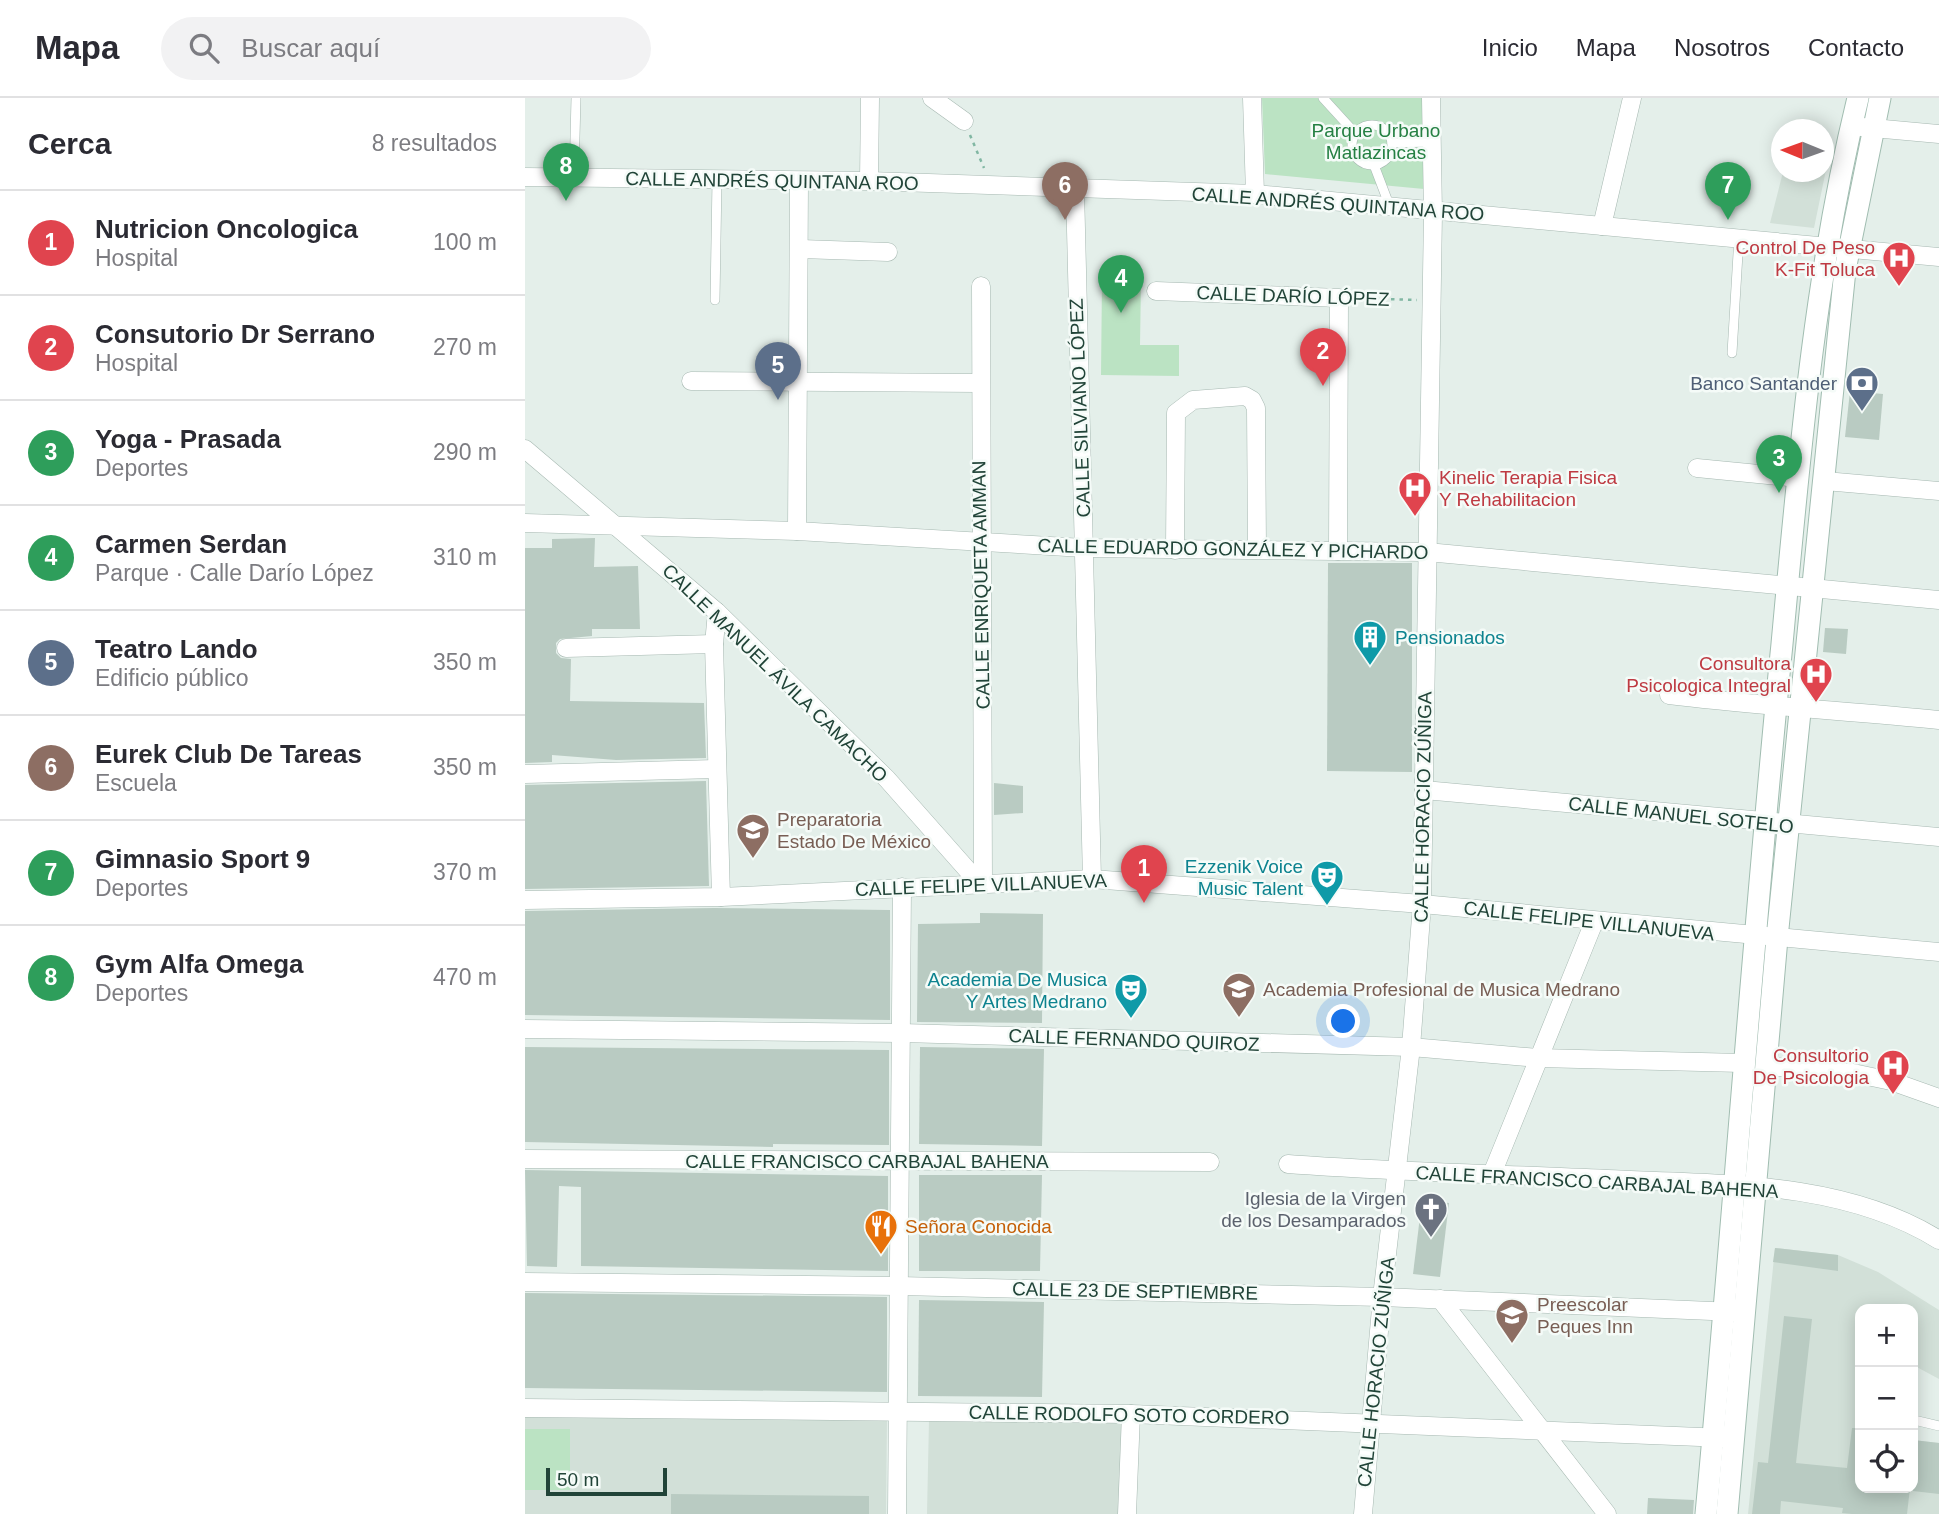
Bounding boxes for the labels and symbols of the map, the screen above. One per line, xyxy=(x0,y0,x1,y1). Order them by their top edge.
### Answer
north arrow xyxy=(1771,119,1834,182)
park label: Parque Urbano Matlazincas xyxy=(1312,120,1440,163)
pin: 8 xyxy=(543,143,589,201)
pin: 6 xyxy=(1042,162,1088,220)
pin: 7 xyxy=(1705,162,1751,220)
street label: CALLE ANDRÉS QUINTANA ROO xyxy=(625,168,919,194)
street label: CALLE ANDRÉS QUINTANA ROO xyxy=(1191,183,1485,225)
place label: Control De Peso K-Fit Toluca xyxy=(1736,237,1875,280)
hospital icon: Control De Peso K-Fit Toluca xyxy=(1880,239,1918,288)
pin: 4 xyxy=(1098,255,1144,313)
street label: CALLE DARÍO LÓPEZ xyxy=(1196,282,1390,310)
street label: CALLE SILVIANO LÓPEZ xyxy=(1066,298,1094,518)
pin: 2 xyxy=(1300,328,1346,386)
pin: 5 xyxy=(755,342,801,400)
bank icon: Banco Santander xyxy=(1843,364,1881,413)
place label: Banco Santander xyxy=(1690,373,1838,394)
pin: 3 xyxy=(1756,435,1802,493)
street label: CALLE ENRIQUETA AMMAN xyxy=(968,460,994,710)
place label: Kinelic Terapia Fisica Y Rehabilitacion xyxy=(1439,467,1618,510)
hospital icon: Kinelic Terapia Fisica Y Rehabilitacion xyxy=(1396,469,1434,518)
street label: CALLE EDUARDO GONZÁLEZ Y PICHARDO xyxy=(1037,535,1429,563)
street label: CALLE MANUEL ÁVILA CAMACHO xyxy=(658,560,892,786)
building icon: Pensionados xyxy=(1351,618,1389,667)
place label: Pensionados xyxy=(1395,627,1505,648)
place label: Consultora Psicologica Integral xyxy=(1626,653,1791,696)
hospital icon: Consultora Psicologica Integral xyxy=(1797,655,1835,704)
street label: CALLE HORACIO ZÚÑIGA xyxy=(1410,691,1436,923)
street label: CALLE MANUEL SOTELO xyxy=(1567,793,1795,837)
place label: Preparatoria Estado De México xyxy=(777,809,931,852)
school or university icon: Preparatoria Estado De México xyxy=(734,811,772,860)
pin: 1 xyxy=(1121,845,1167,903)
place label: Ezzenik Voice Music Talent xyxy=(1185,856,1304,899)
theatre icon: Ezzenik Voice Music Talent xyxy=(1308,858,1346,907)
street label: CALLE FELIPE VILLANUEVA xyxy=(855,870,1108,900)
street label: CALLE FELIPE VILLANUEVA xyxy=(1463,897,1716,945)
place label: Academia De Musica Y Artes Medrano xyxy=(927,969,1107,1012)
school or university icon: Academia Profesional de Musica Medrano xyxy=(1220,970,1258,1019)
theatre icon: Academia De Musica Y Artes Medrano xyxy=(1112,971,1150,1020)
place label: Academia Profesional de Musica Medrano xyxy=(1263,979,1620,1000)
your location xyxy=(1326,1004,1360,1038)
street label: CALLE FERNANDO QUIROZ xyxy=(1008,1025,1260,1055)
place label: Consultorio De Psicologia xyxy=(1753,1045,1869,1088)
hospital icon: Consultorio De Psicologia xyxy=(1874,1047,1912,1096)
street label: CALLE FRANCISCO CARBAJAL BAHENA xyxy=(685,1151,1049,1172)
street label: CALLE FRANCISCO CARBAJAL BAHENA xyxy=(1415,1162,1779,1202)
place label: Iglesia de la Virgen de los Desamparados xyxy=(1221,1188,1406,1231)
church icon: Iglesia de la Virgen de los Desamparados xyxy=(1412,1190,1450,1239)
restaurant icon: Señora Conocida xyxy=(862,1207,900,1256)
place label: Señora Conocida xyxy=(905,1216,1052,1237)
street label: CALLE HORACIO ZÚÑIGA xyxy=(1353,1256,1399,1488)
street label: CALLE 23 DE SEPTIEMBRE xyxy=(1012,1278,1258,1304)
place label: Preescolar Peques Inn xyxy=(1537,1294,1633,1337)
school or university icon: Preescolar Peques Inn xyxy=(1493,1296,1531,1345)
street label: CALLE RODOLFO SOTO CORDERO xyxy=(969,1402,1289,1428)
scale bar xyxy=(546,1465,667,1497)

